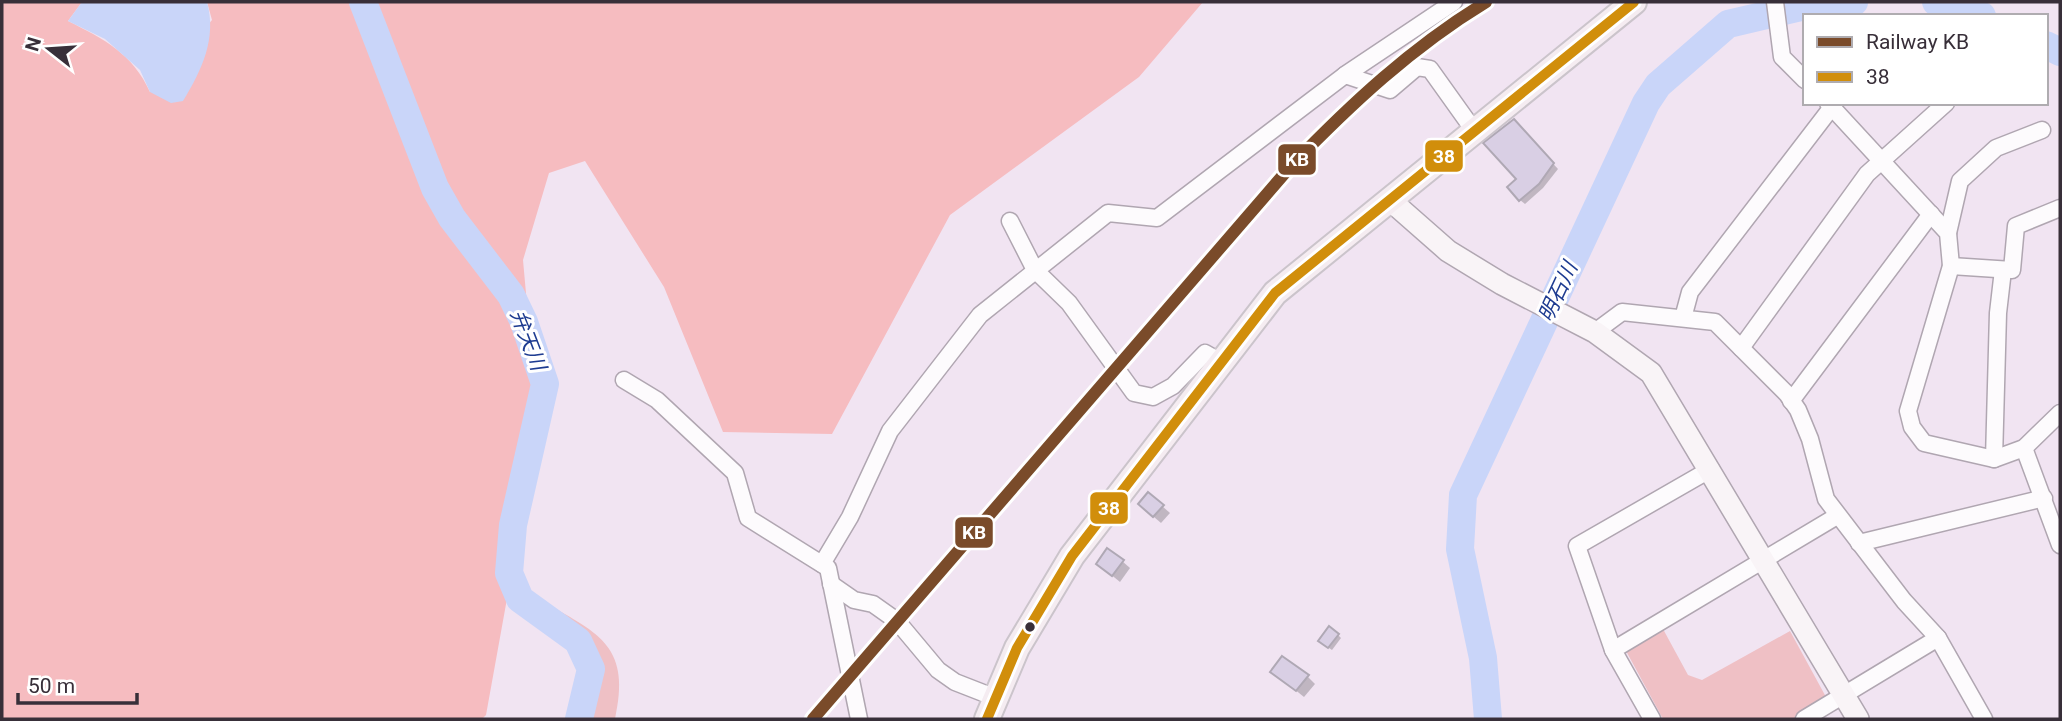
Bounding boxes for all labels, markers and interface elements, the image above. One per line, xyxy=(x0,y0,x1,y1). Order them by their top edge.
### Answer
north arrow xyxy=(14,14,84,84)
legend xyxy=(1803,14,2048,105)
text: Railway KB xyxy=(1866,30,1969,54)
text: N xyxy=(20,34,46,54)
text: 38 xyxy=(1866,65,1890,89)
line badge: 38 xyxy=(1424,139,1464,173)
line badge: KB xyxy=(1277,143,1317,176)
text: 38 xyxy=(1433,145,1455,168)
text: KB xyxy=(1285,148,1309,171)
water label: 明石川 xyxy=(1534,257,1583,326)
water label: 弁天川 xyxy=(506,306,551,376)
line badge: 38 xyxy=(1089,491,1129,525)
text: 38 xyxy=(1098,497,1120,520)
line badge: KB xyxy=(954,516,994,549)
text: KB xyxy=(962,521,986,544)
unlabelled marker xyxy=(1023,620,1037,634)
scale bar xyxy=(18,662,136,706)
text: 50 m xyxy=(28,674,75,698)

